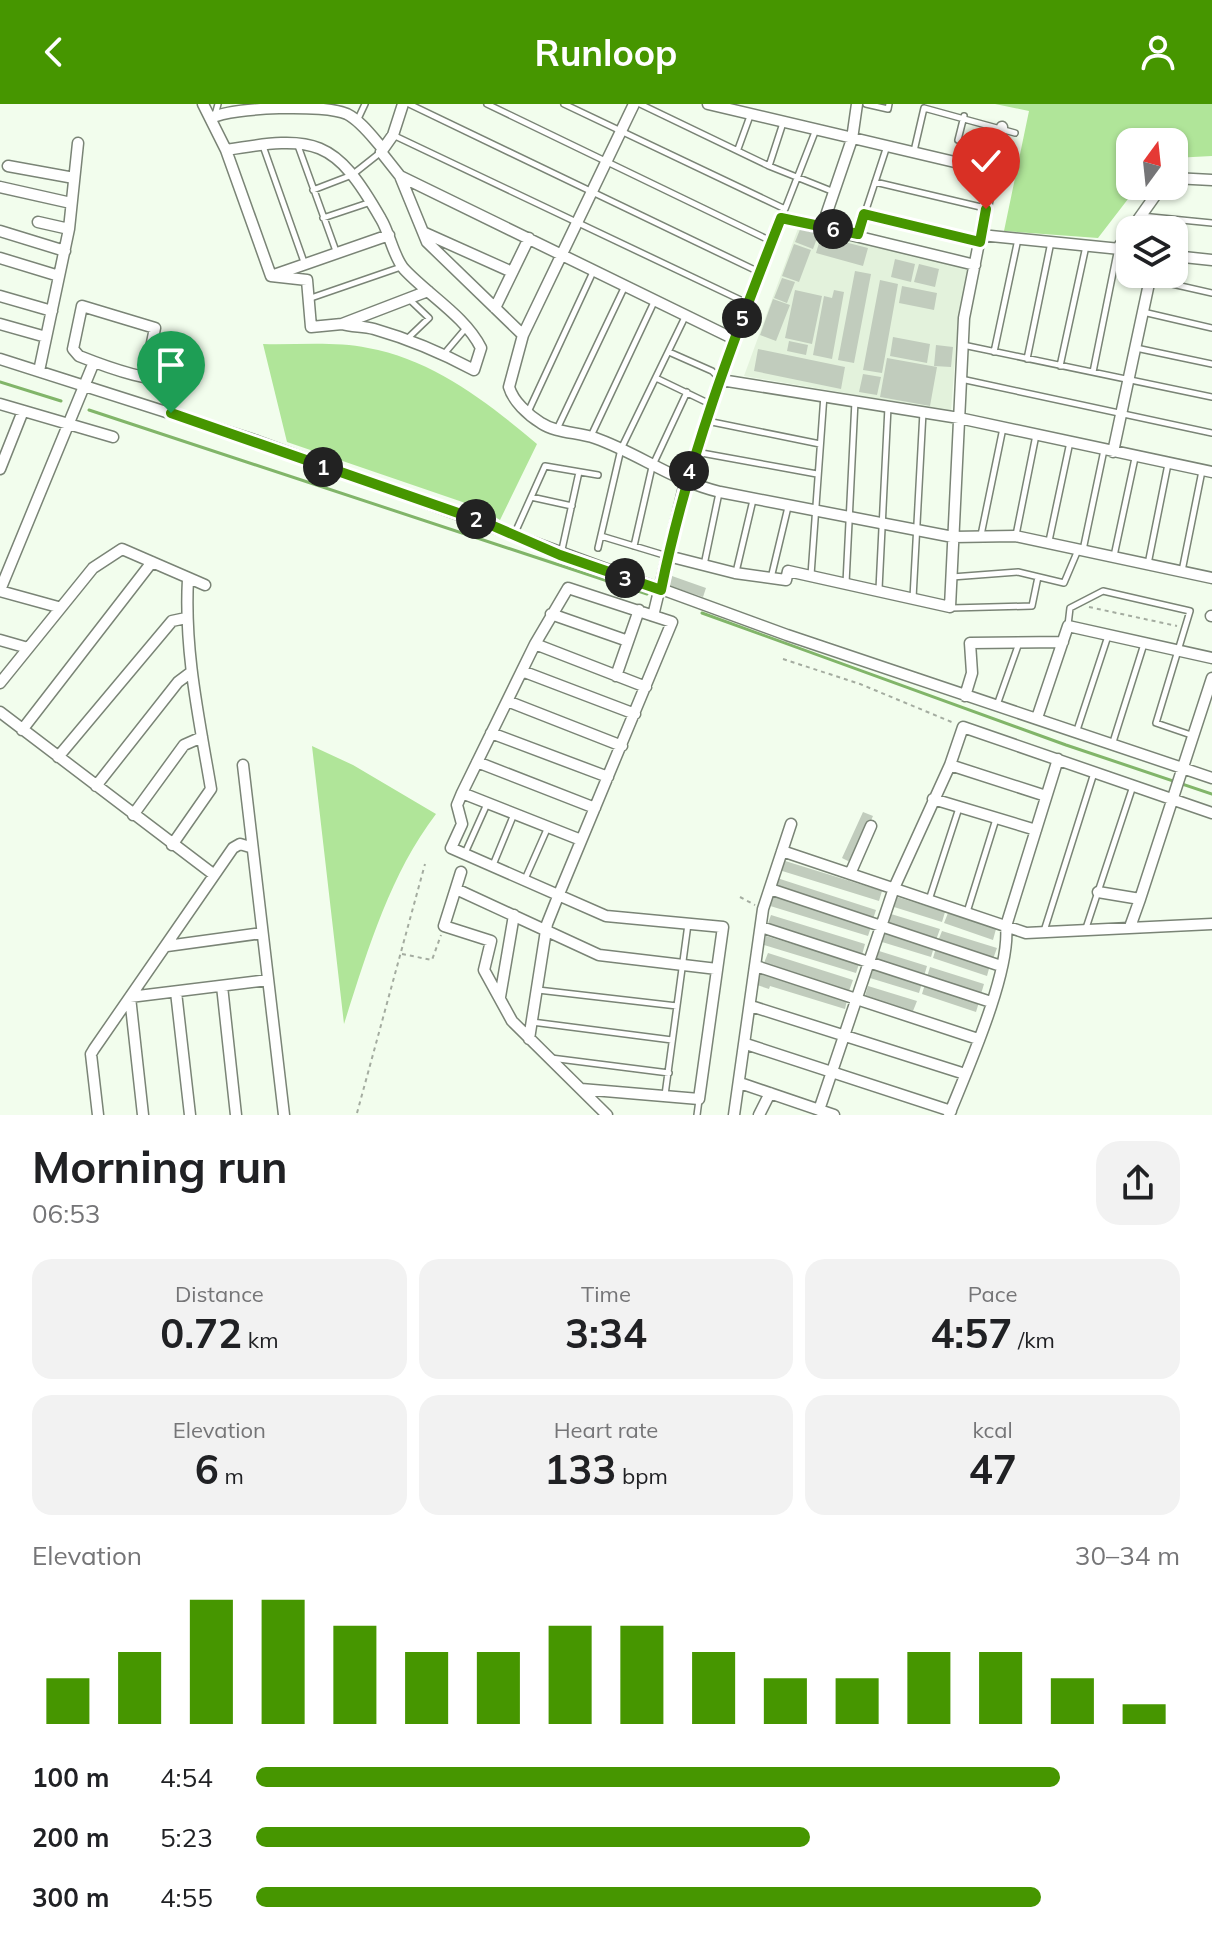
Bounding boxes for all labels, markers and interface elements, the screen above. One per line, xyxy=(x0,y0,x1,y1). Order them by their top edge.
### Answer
icon: back xyxy=(32,30,76,74)
text: Runloop xyxy=(535,30,677,75)
icon: person xyxy=(1136,30,1180,74)
pin xyxy=(952,127,1020,209)
north arrow xyxy=(1116,128,1188,200)
map controls xyxy=(1116,128,1188,288)
icon: check xyxy=(964,139,1008,183)
pin: 6 xyxy=(813,209,853,249)
text: 6 xyxy=(826,215,840,243)
button: layers xyxy=(1116,216,1188,288)
pin: 5 xyxy=(722,298,762,338)
text: 5 xyxy=(735,304,749,332)
pin xyxy=(137,331,205,413)
icon: arrive xyxy=(149,343,193,387)
pin: 1 xyxy=(303,447,343,487)
pin: 4 xyxy=(669,451,709,491)
text: 1 xyxy=(316,453,330,481)
text: 4 xyxy=(682,457,696,485)
pin: 2 xyxy=(456,499,496,539)
text: 2 xyxy=(469,505,483,533)
pin: 3 xyxy=(605,558,645,598)
text: 3 xyxy=(618,564,632,592)
text: Morning run xyxy=(32,1139,288,1194)
button: share xyxy=(1096,1141,1180,1225)
text: 06:53 xyxy=(32,1197,100,1230)
text: Distance xyxy=(175,1280,264,1308)
text: Time xyxy=(581,1280,631,1308)
text: Pace xyxy=(968,1280,1017,1308)
text: 0.72 xyxy=(160,1308,242,1358)
text: 3:34 xyxy=(565,1308,647,1358)
text: 4:57 xyxy=(930,1308,1012,1358)
text: km xyxy=(242,1326,278,1354)
text: /km xyxy=(1012,1326,1055,1354)
text: Elevation xyxy=(173,1416,266,1444)
text: Heart rate xyxy=(554,1416,658,1444)
text: kcal xyxy=(973,1416,1013,1444)
text: 6 xyxy=(195,1444,219,1494)
text: 133 xyxy=(544,1444,616,1494)
text: 47 xyxy=(969,1444,1017,1494)
text: m xyxy=(219,1462,244,1490)
text: bpm xyxy=(616,1462,668,1490)
text: Elevation xyxy=(32,1539,142,1572)
text: 30–34 m xyxy=(1075,1539,1180,1572)
text: 100 m xyxy=(32,1761,109,1794)
text: 4:54 xyxy=(160,1761,213,1794)
text: 200 m xyxy=(32,1821,109,1854)
text: 5:23 xyxy=(160,1821,213,1854)
text: 300 m xyxy=(32,1881,109,1914)
text: 4:55 xyxy=(160,1881,213,1914)

